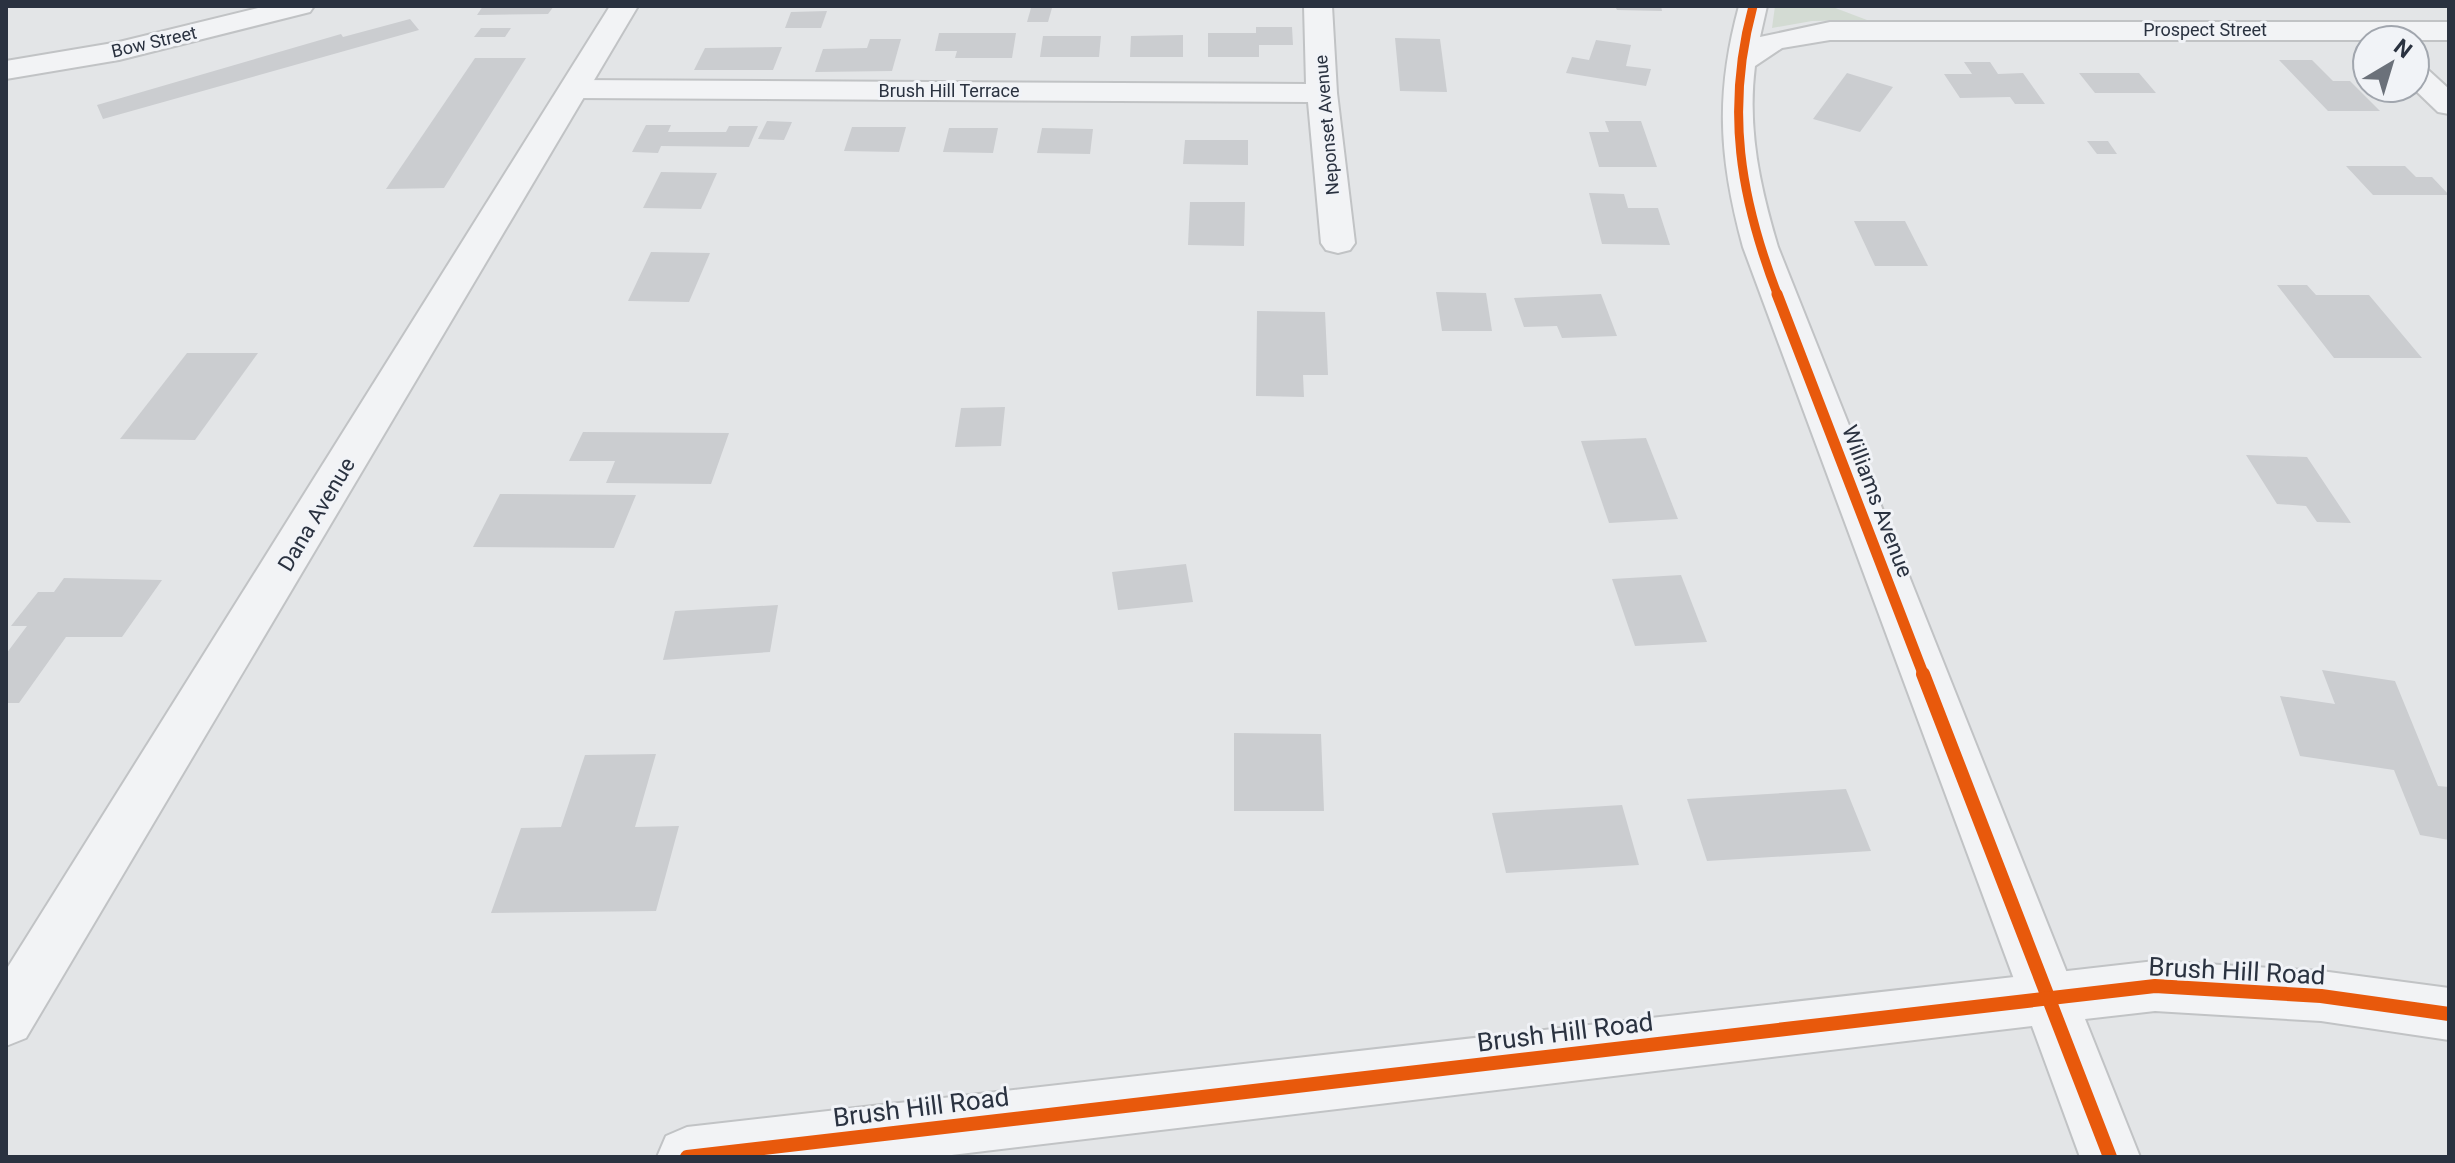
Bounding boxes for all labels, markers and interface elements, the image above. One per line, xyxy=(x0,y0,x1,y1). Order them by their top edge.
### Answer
street label: Prospect Street xyxy=(2143,19,2267,40)
street label: Bow Street xyxy=(109,21,199,62)
north arrow xyxy=(2351,24,2431,104)
text: N xyxy=(2389,34,2417,63)
street label: Neponset Avenue xyxy=(1310,54,1343,196)
street label: Brush Hill Terrace xyxy=(878,80,1020,101)
street label: Williams Avenue xyxy=(1837,422,1918,581)
street label: Dana Avenue xyxy=(273,453,360,576)
street label: Brush Hill Road xyxy=(2148,951,2326,991)
street label: Brush Hill Road xyxy=(1475,1006,1655,1058)
street label: Brush Hill Road xyxy=(831,1081,1011,1133)

